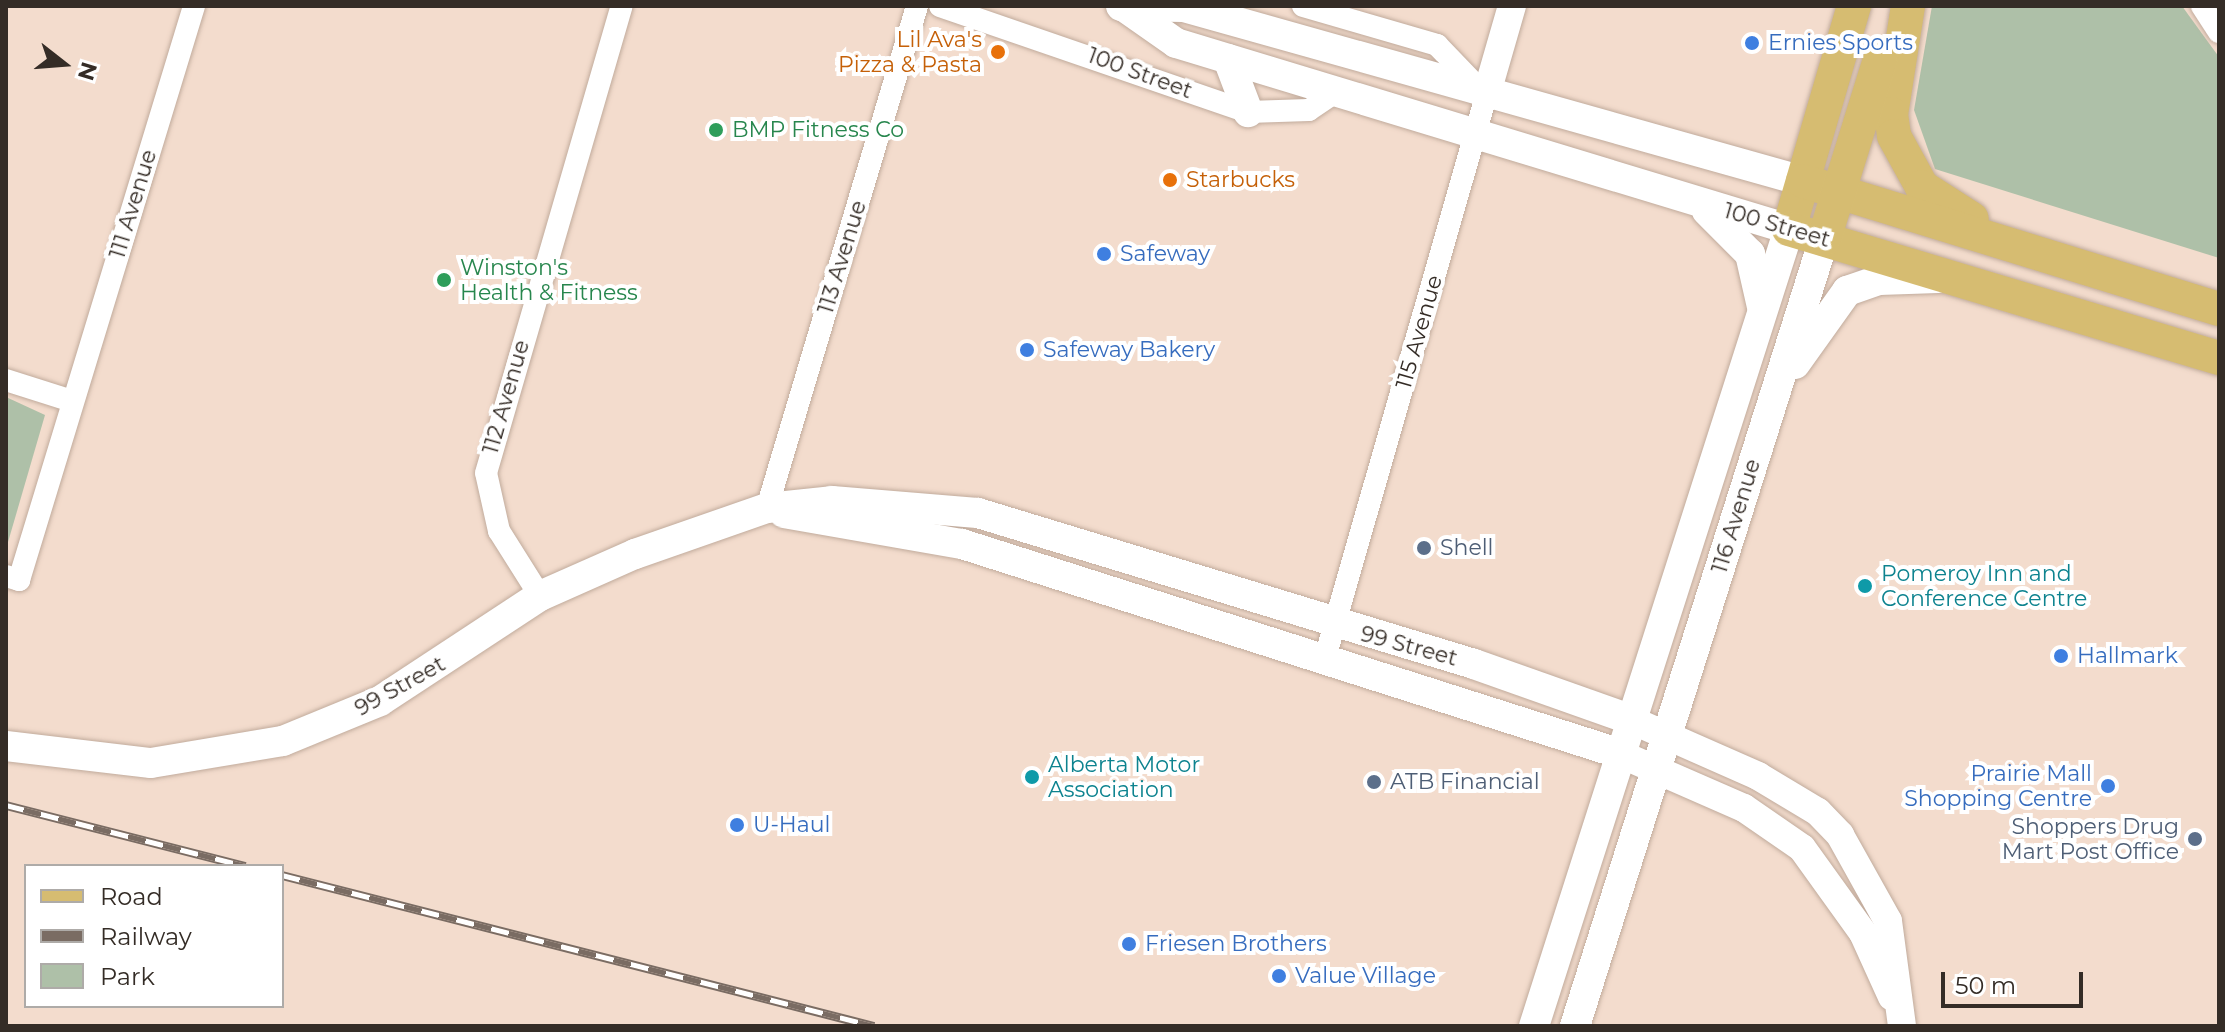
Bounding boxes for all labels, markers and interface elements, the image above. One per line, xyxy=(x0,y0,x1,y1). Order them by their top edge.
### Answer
north arrow xyxy=(24,24,104,104)
place label: Lil Ava's Pizza & Pasta xyxy=(838,26,982,78)
place label: Ernies Sports xyxy=(1768,30,1913,56)
marker: Ernies Sports xyxy=(1743,34,1761,52)
street label: 100 Street xyxy=(1084,42,1196,104)
marker: Lil Ava's Pizza & Pasta xyxy=(989,43,1007,61)
text: N xyxy=(72,59,103,84)
place label: BMP Fitness Co xyxy=(732,117,904,143)
marker: BMP Fitness Co xyxy=(707,121,725,139)
street label: 111 Avenue xyxy=(104,146,162,262)
place label: Starbucks xyxy=(1186,167,1295,193)
marker: Starbucks xyxy=(1161,171,1179,189)
street label: 113 Avenue xyxy=(812,197,872,317)
street label: 100 Street xyxy=(1721,197,1833,253)
place label: Safeway xyxy=(1120,241,1210,267)
marker: Safeway xyxy=(1095,245,1113,263)
place label: Winston's Health & Fitness xyxy=(460,254,638,306)
marker: Winston's Health & Fitness xyxy=(435,271,453,289)
street label: 115 Avenue xyxy=(1390,272,1448,392)
street label: 112 Avenue xyxy=(477,337,535,457)
place label: Safeway Bakery xyxy=(1043,337,1215,363)
marker: Safeway Bakery xyxy=(1018,341,1036,359)
street label: 116 Avenue xyxy=(1706,456,1766,576)
place label: Shell xyxy=(1440,535,1494,561)
marker: Shell xyxy=(1415,539,1433,557)
place label: Pomeroy Inn and Conference Centre xyxy=(1881,560,2087,612)
marker: Pomeroy Inn and Conference Centre xyxy=(1856,577,1874,595)
street label: 99 Street xyxy=(1358,620,1460,672)
place label: Hallmark xyxy=(2077,643,2178,669)
marker: Hallmark xyxy=(2052,647,2070,665)
street label: 99 Street xyxy=(350,650,450,722)
place label: Alberta Motor Association xyxy=(1048,751,1200,802)
place label: Prairie Mall Shopping Centre xyxy=(1904,760,2092,812)
marker: Alberta Motor Association xyxy=(1023,768,1041,786)
place label: ATB Financial xyxy=(1390,769,1540,795)
marker: ATB Financial xyxy=(1365,773,1383,791)
marker: Prairie Mall Shopping Centre xyxy=(2099,777,2117,795)
place label: U-Haul xyxy=(753,812,830,838)
place label: Shoppers Drug Mart Post Office xyxy=(2002,813,2179,864)
marker: U-Haul xyxy=(728,816,746,834)
marker: Shoppers Drug Mart Post Office xyxy=(2186,830,2204,848)
legend xyxy=(24,864,284,1008)
text: Road xyxy=(100,882,163,911)
text: Railway xyxy=(100,922,192,951)
place label: Friesen Brothers xyxy=(1145,931,1327,957)
marker: Friesen Brothers xyxy=(1120,935,1138,953)
scale bar xyxy=(1945,956,2087,1006)
text: Park xyxy=(100,962,155,991)
place label: Value Village xyxy=(1295,963,1436,989)
marker: Value Village xyxy=(1270,967,1288,985)
text: 50 m xyxy=(1955,971,2016,1000)

